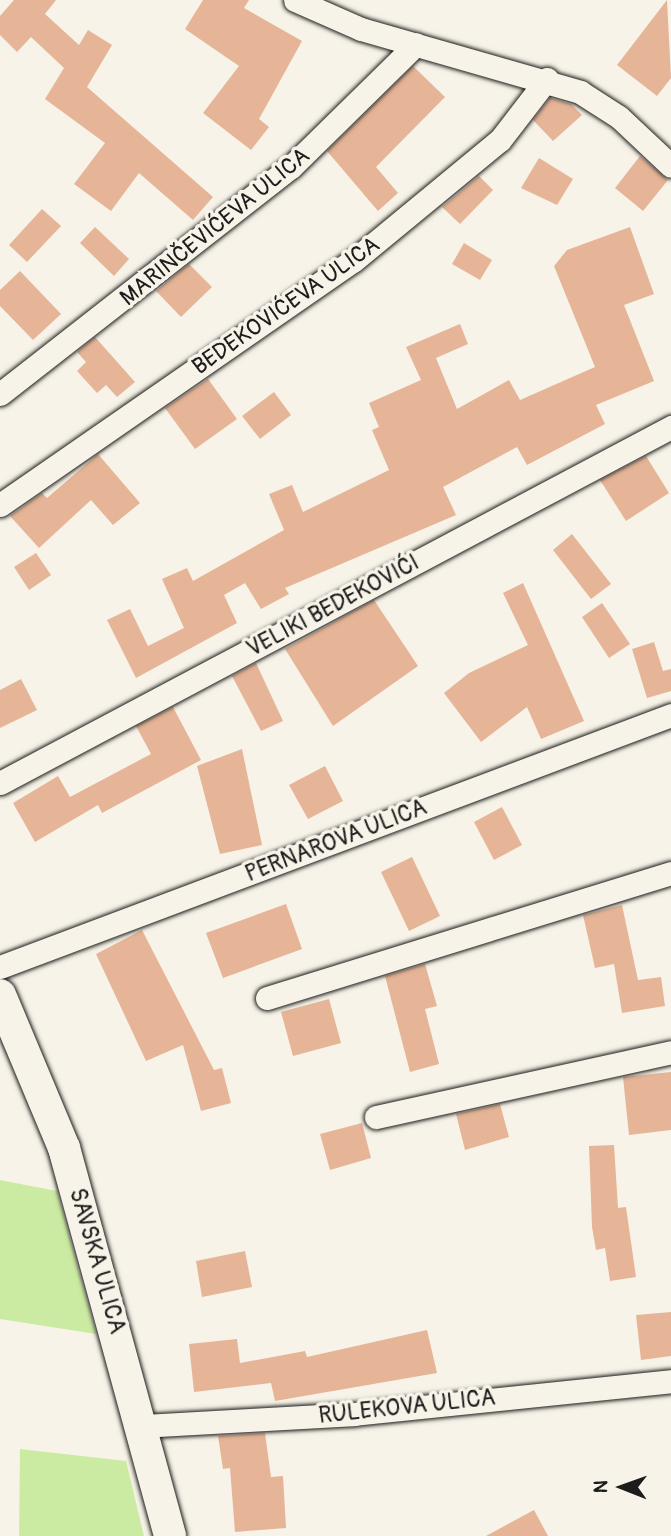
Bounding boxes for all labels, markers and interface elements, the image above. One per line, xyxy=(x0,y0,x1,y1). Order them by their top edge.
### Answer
street label: MARINČEVIĆEVA ULICA xyxy=(115,142,315,312)
street label: BEDEKOVIĆEVA ULICA xyxy=(187,231,385,381)
street label: VELIKI BEDEKOVIĆI xyxy=(242,549,424,663)
street label: PERNAROVA ULICA xyxy=(241,794,431,888)
street label: SAVSKA ULICA xyxy=(63,1185,131,1337)
street label: RULEKOVA ULICA xyxy=(317,1384,497,1430)
north arrow xyxy=(587,1452,657,1522)
text: N xyxy=(589,1480,613,1493)

